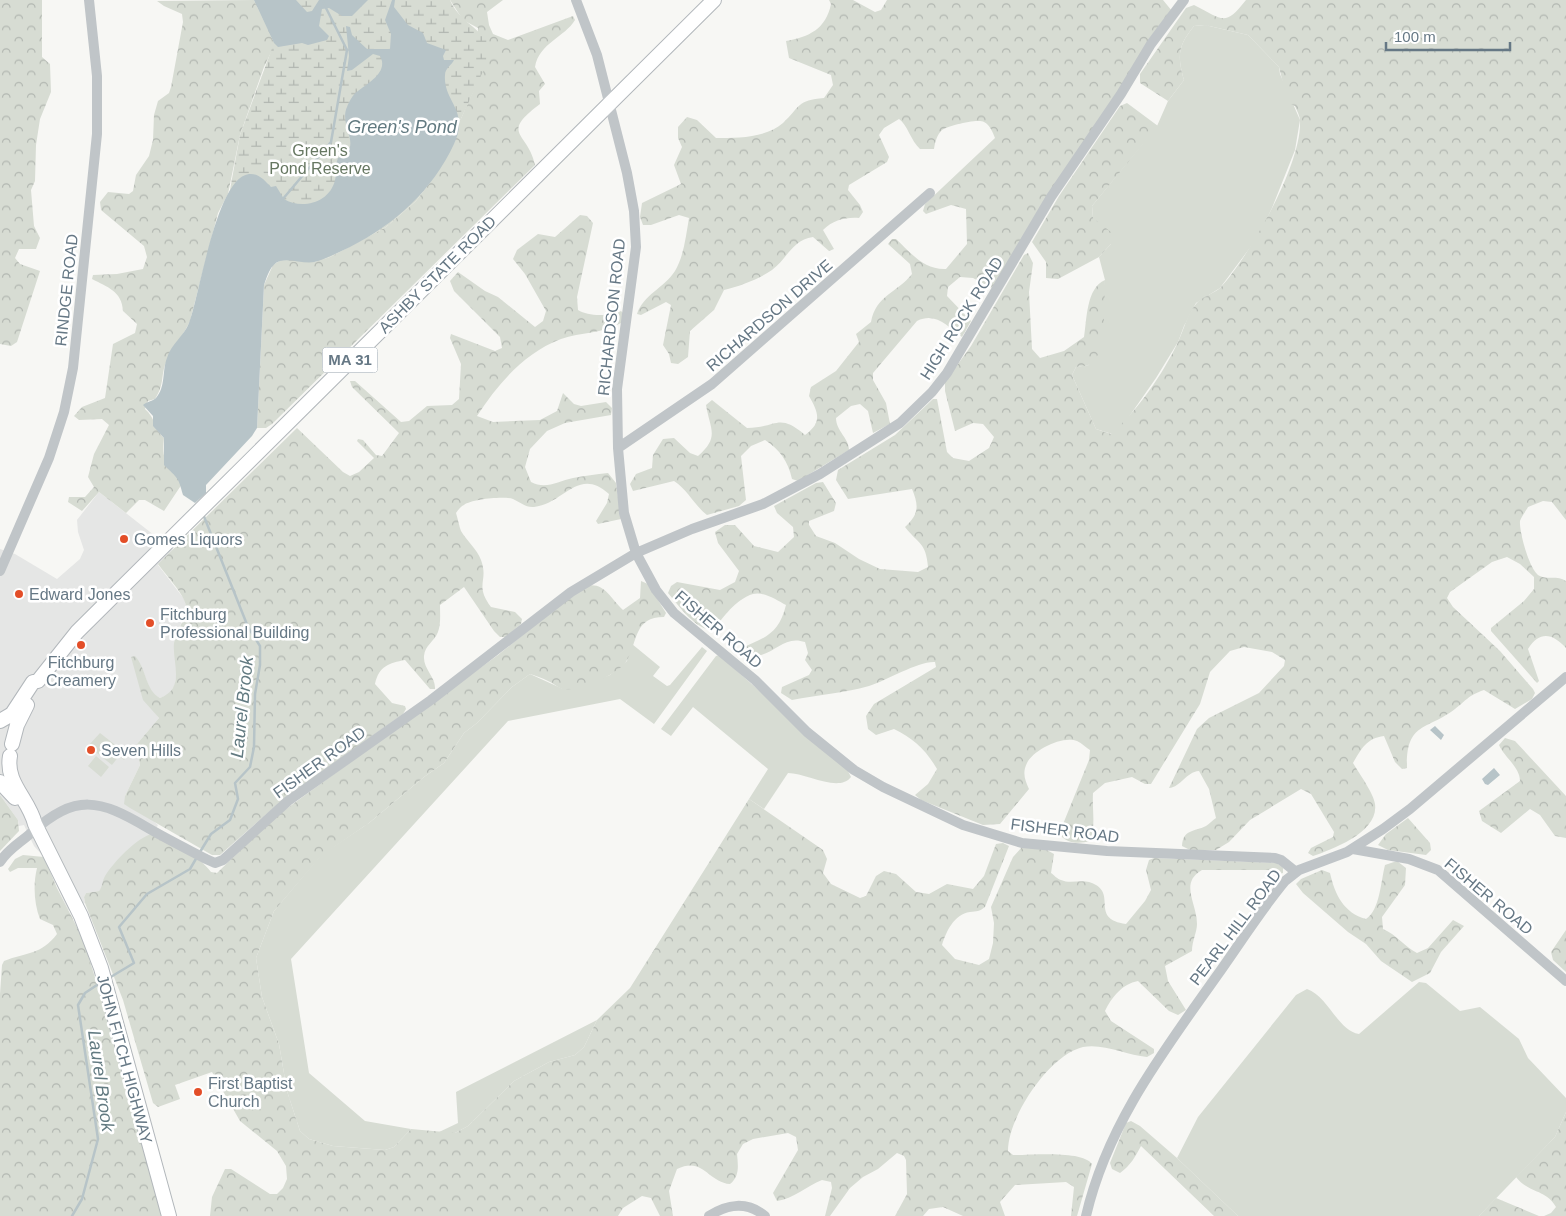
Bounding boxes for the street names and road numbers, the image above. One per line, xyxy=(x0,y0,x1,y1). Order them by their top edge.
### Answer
street label: ASHBY STATE ROAD xyxy=(375,212,499,336)
street label: RINDGE ROAD xyxy=(52,233,81,347)
street label: RICHARDSON ROAD xyxy=(595,237,628,397)
street label: HIGH ROCK ROAD xyxy=(917,254,1006,383)
street label: RICHARDSON DRIVE xyxy=(703,256,836,375)
road number: MA 31 xyxy=(322,348,378,372)
street label: FISHER ROAD xyxy=(672,587,766,672)
street label: FISHER ROAD xyxy=(270,723,369,801)
street label: FISHER ROAD xyxy=(1010,815,1120,846)
street label: FISHER ROAD xyxy=(1441,855,1536,938)
street label: PEARL HILL ROAD xyxy=(1186,866,1284,988)
street label: JOHN FITCH HIGHWAY xyxy=(94,973,155,1146)

